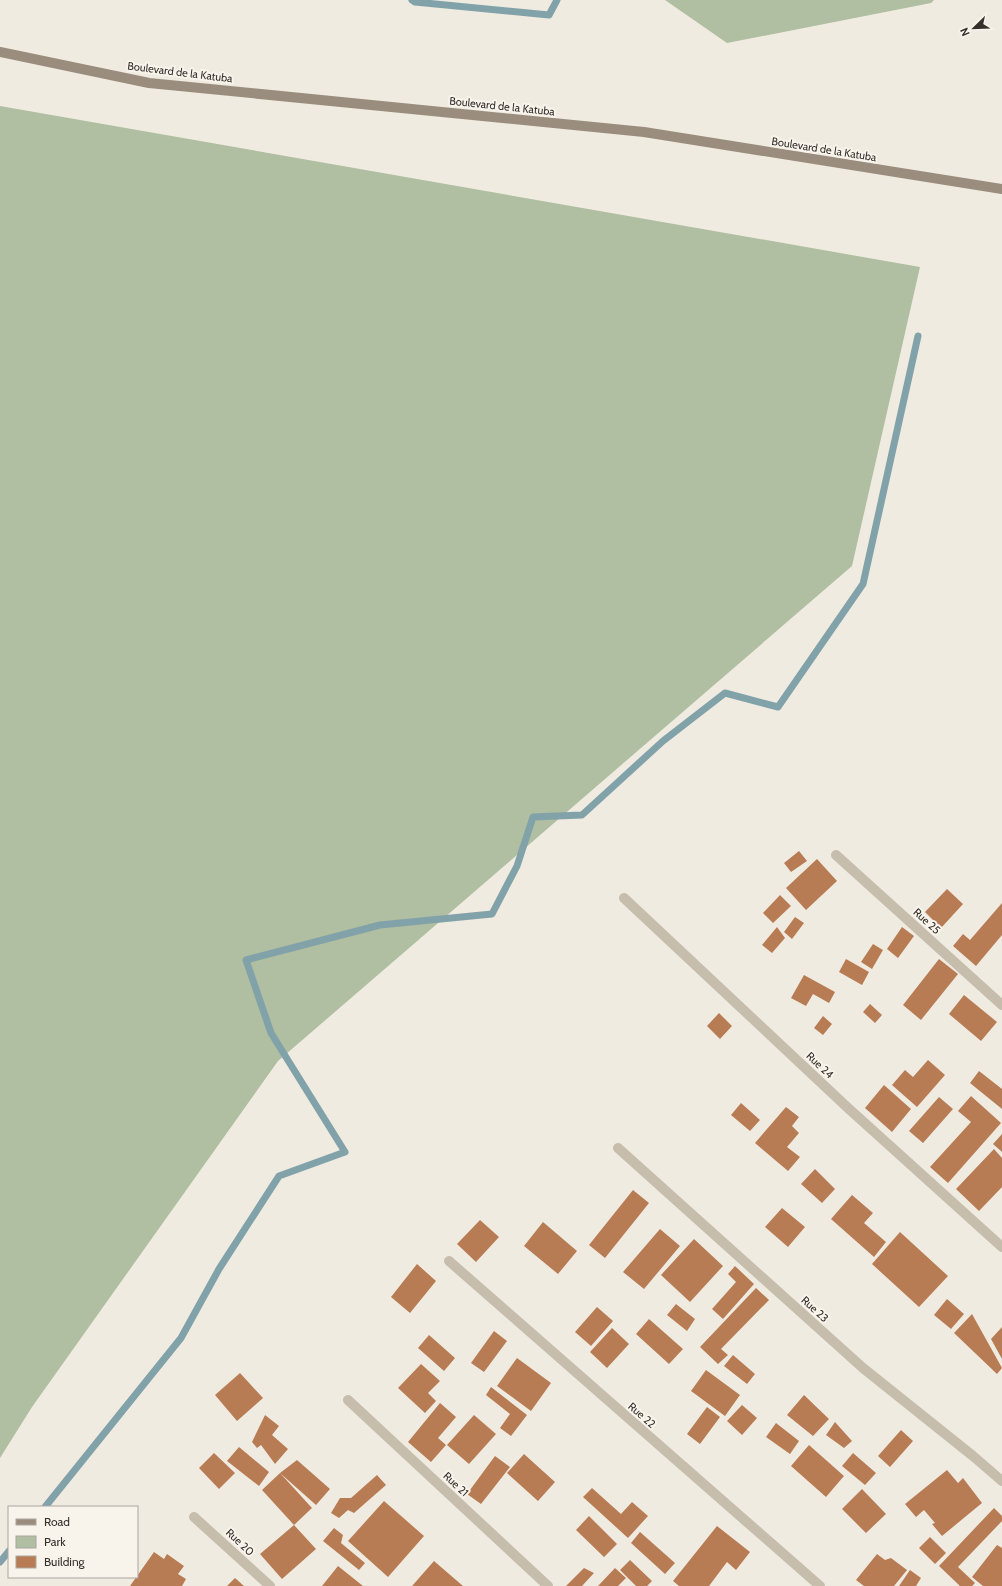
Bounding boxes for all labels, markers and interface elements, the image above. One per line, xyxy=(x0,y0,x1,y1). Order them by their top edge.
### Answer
north arrow xyxy=(954,8,994,48)
text: N xyxy=(957,26,973,38)
street label: Boulevard de la Katuba xyxy=(127,59,234,85)
street label: Boulevard de la Katuba xyxy=(449,94,556,119)
street label: Boulevard de la Katuba xyxy=(771,134,878,164)
street label: Rue 25 xyxy=(910,905,944,937)
street label: Rue 24 xyxy=(803,1049,837,1082)
street label: Rue 23 xyxy=(798,1293,832,1325)
street label: Rue 22 xyxy=(625,1399,659,1431)
street label: Rue 21 xyxy=(440,1469,472,1499)
legend xyxy=(8,1506,138,1578)
text: Road xyxy=(44,1514,70,1529)
street label: Rue 20 xyxy=(223,1525,257,1559)
text: Park xyxy=(44,1534,66,1549)
text: Building xyxy=(44,1554,86,1569)

